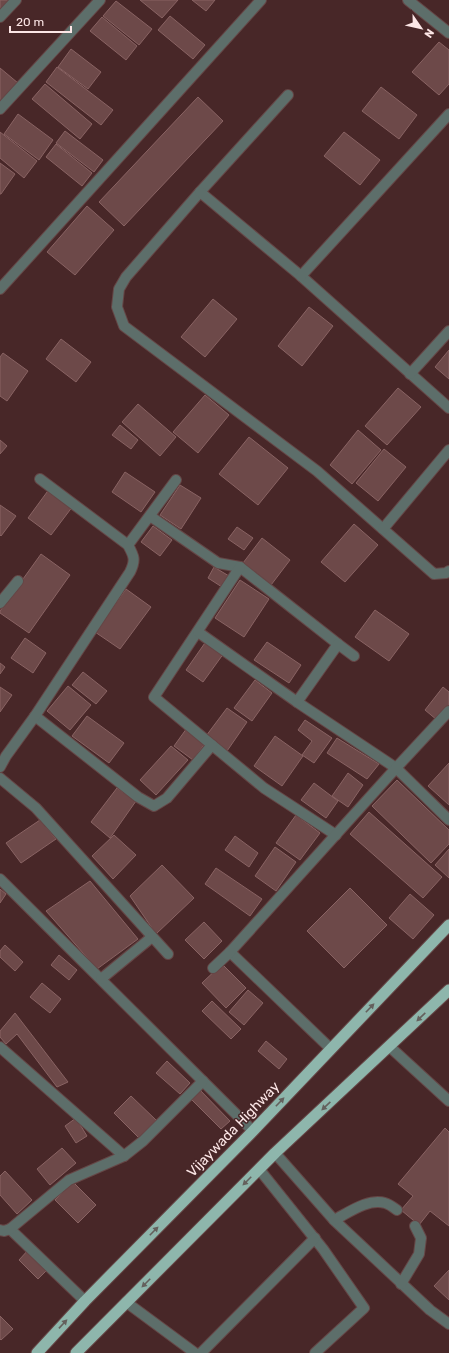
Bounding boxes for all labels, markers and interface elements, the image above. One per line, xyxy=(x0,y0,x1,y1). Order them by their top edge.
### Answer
scale bar xyxy=(10,8,71,34)
north arrow xyxy=(401,8,441,48)
text: 20 m xyxy=(16,15,44,29)
text: N xyxy=(421,26,436,40)
one-way arrow xyxy=(365,1003,375,1013)
one-way arrow xyxy=(416,1013,426,1022)
street label: Vijaywada Highway xyxy=(183,1078,283,1181)
one-way arrow xyxy=(276,1097,285,1107)
one-way arrow xyxy=(321,1101,331,1111)
one-way arrow xyxy=(242,1176,252,1186)
one-way arrow xyxy=(149,1226,159,1236)
one-way arrow xyxy=(141,1278,151,1288)
one-way arrow xyxy=(58,1319,68,1329)

